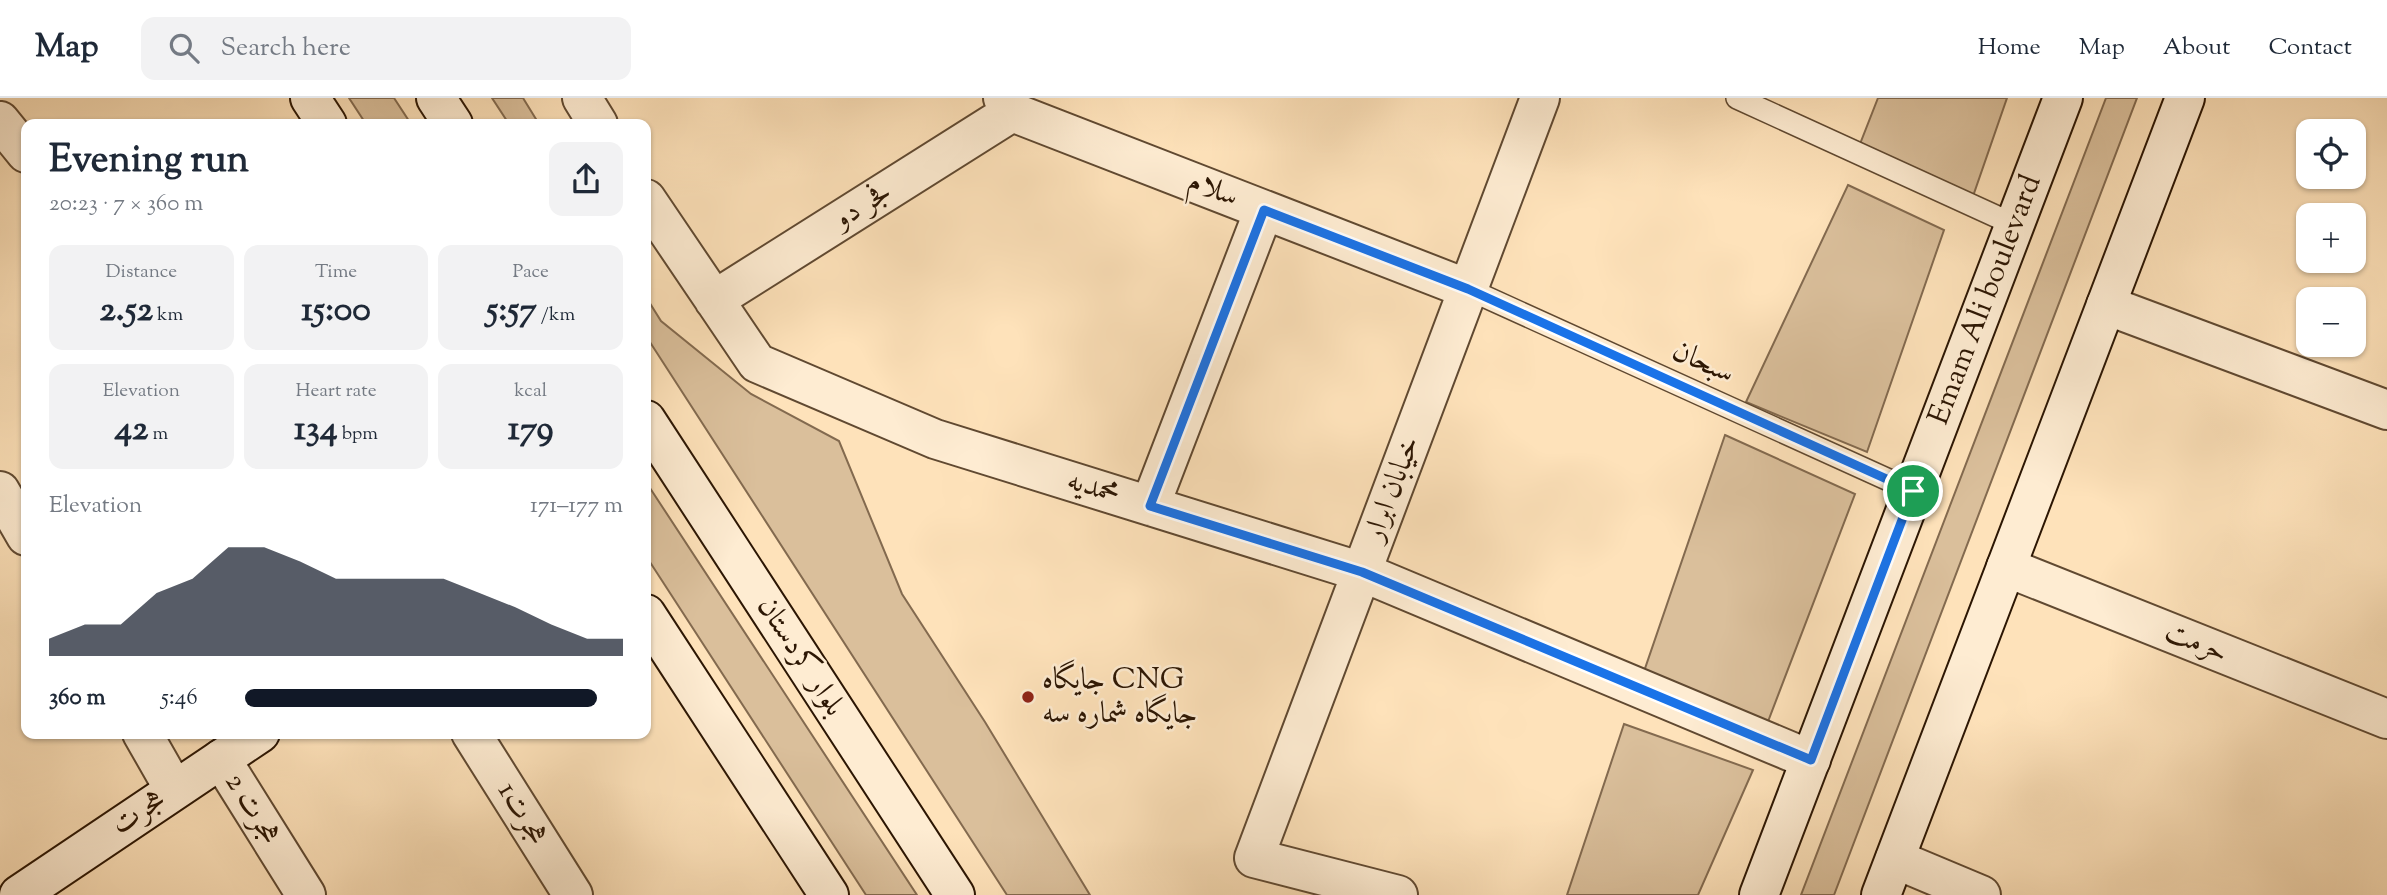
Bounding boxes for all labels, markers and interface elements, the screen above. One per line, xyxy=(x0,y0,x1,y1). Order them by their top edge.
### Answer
search box xyxy=(141,17,631,80)
text: Map xyxy=(35,24,99,72)
icon: search xyxy=(165,29,203,67)
text: Search here xyxy=(221,30,351,67)
text: Home xyxy=(1978,31,2041,65)
text: Map xyxy=(2079,31,2125,65)
text: About xyxy=(2163,31,2230,65)
text: Contact xyxy=(2268,31,2352,65)
map controls xyxy=(2296,119,2366,357)
button: locate xyxy=(2296,119,2366,189)
text: Evening run xyxy=(49,135,249,189)
button: share xyxy=(549,142,623,216)
street label: سلام xyxy=(1181,161,1245,221)
street label: Emam Ali boulevard xyxy=(1919,169,2054,431)
street label: فجر دو xyxy=(823,171,901,242)
text: 20:23 · 7 × 360 m xyxy=(49,188,203,221)
button: + xyxy=(2296,203,2366,273)
text: Distance xyxy=(106,259,177,286)
text: Time xyxy=(315,259,357,286)
text: Pace xyxy=(512,259,549,286)
text: 2.52 xyxy=(99,286,153,337)
text: 15:00 xyxy=(301,286,371,337)
text: 5:57 xyxy=(486,286,537,337)
button: − xyxy=(2296,287,2366,357)
text: km xyxy=(153,302,183,329)
text: /km xyxy=(537,302,575,329)
street label: سبحان xyxy=(1665,330,1741,396)
text: Elevation xyxy=(103,378,180,405)
text: Heart rate xyxy=(295,378,377,405)
text: kcal xyxy=(514,378,547,405)
text: 42 xyxy=(114,405,148,456)
text: 134 xyxy=(294,405,338,456)
text: 179 xyxy=(508,405,554,456)
text: m xyxy=(148,421,168,448)
text: bpm xyxy=(338,421,378,448)
street label: خیابان ابرار xyxy=(1352,430,1433,550)
street label: محمدیه xyxy=(1061,460,1125,516)
pin xyxy=(1883,461,1943,521)
icon: arrive xyxy=(1894,472,1932,510)
text: Elevation xyxy=(49,490,142,523)
text: 171–177 m xyxy=(530,490,623,523)
street label: بلوار کردستان xyxy=(745,589,855,725)
street label: حرمت xyxy=(2158,611,2234,675)
place label: جایگاه CNG جایگاه شماره سه xyxy=(1042,659,1197,736)
text: 360 m xyxy=(49,682,106,715)
text: 5:46 xyxy=(161,682,198,715)
marker: جایگاه CNG جایگاه شماره سه xyxy=(1020,689,1036,705)
street label: هجرت 2 xyxy=(213,765,291,853)
street label: هجرت1 xyxy=(486,774,558,854)
street label: هجرت xyxy=(103,779,175,847)

